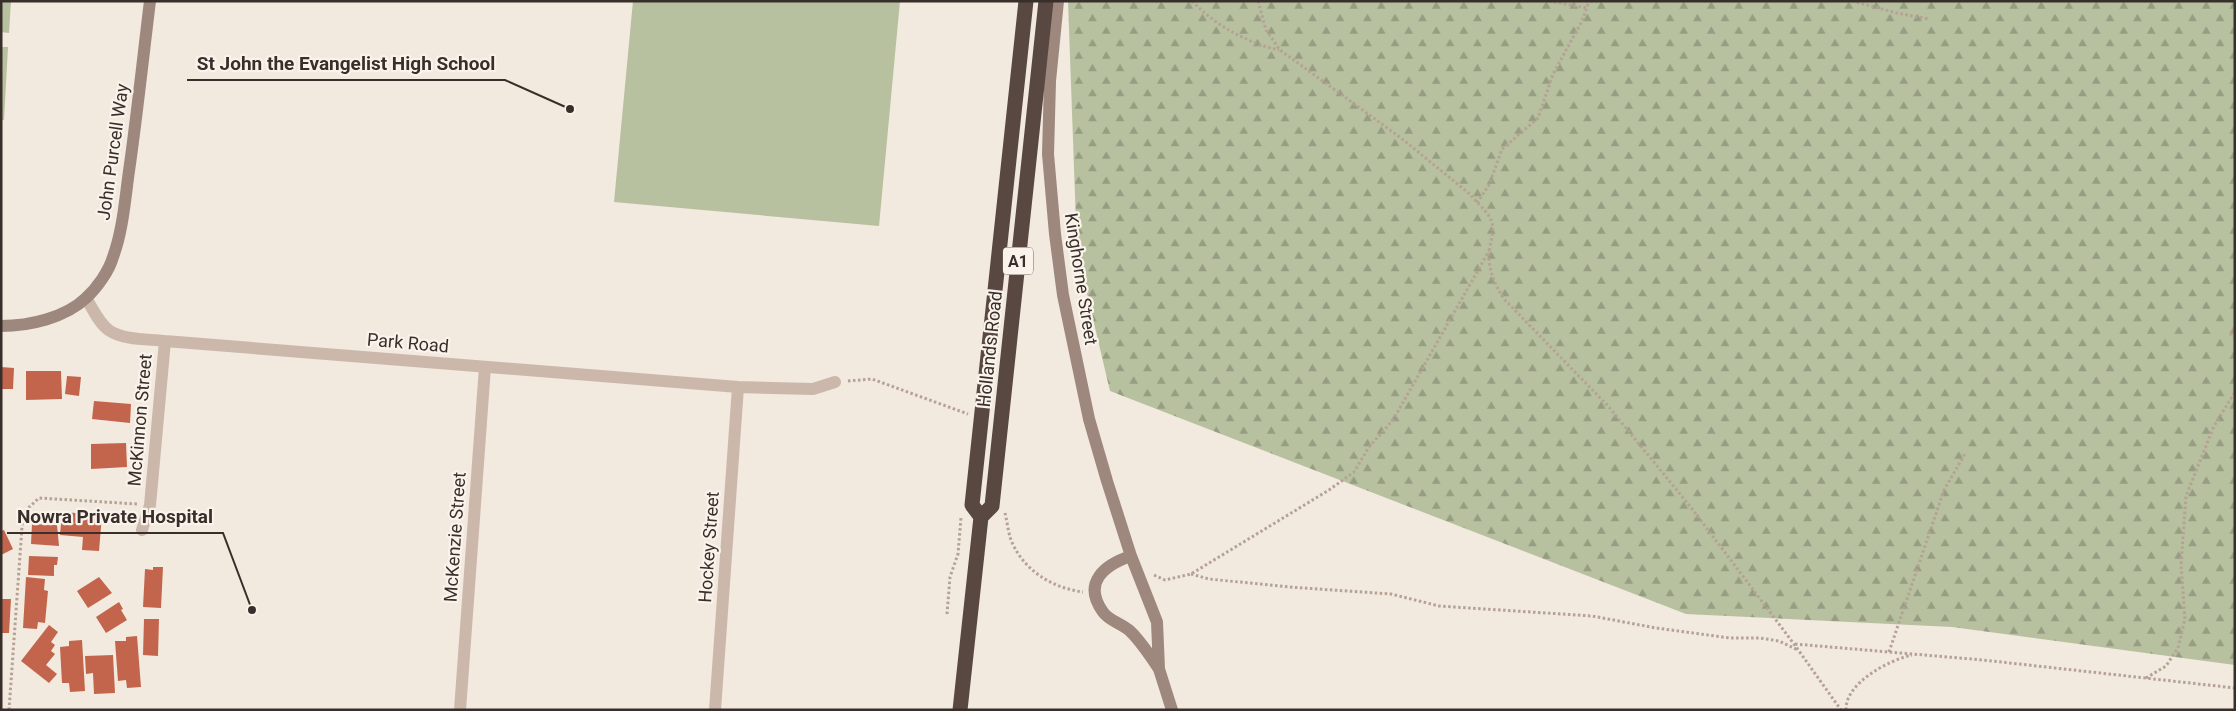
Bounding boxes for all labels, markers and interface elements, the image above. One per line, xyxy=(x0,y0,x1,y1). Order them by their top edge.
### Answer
callout: St John the Evangelist High School xyxy=(187,46,505,80)
text: St John the Evangelist High School xyxy=(197,52,495,75)
street label: John Purcell Way xyxy=(93,82,133,222)
street label: Kinghorne Street xyxy=(1061,211,1102,347)
road number: A1 xyxy=(1003,248,1033,274)
street label: Hollands Road xyxy=(973,290,1006,408)
street label: Park Road xyxy=(366,328,450,357)
street label: McKinnon Street xyxy=(123,353,156,487)
street label: McKenzie Street xyxy=(439,471,470,603)
street label: Hockey Street xyxy=(694,491,723,603)
callout: Nowra Private Hospital xyxy=(7,499,223,533)
text: Nowra Private Hospital xyxy=(17,505,213,528)

